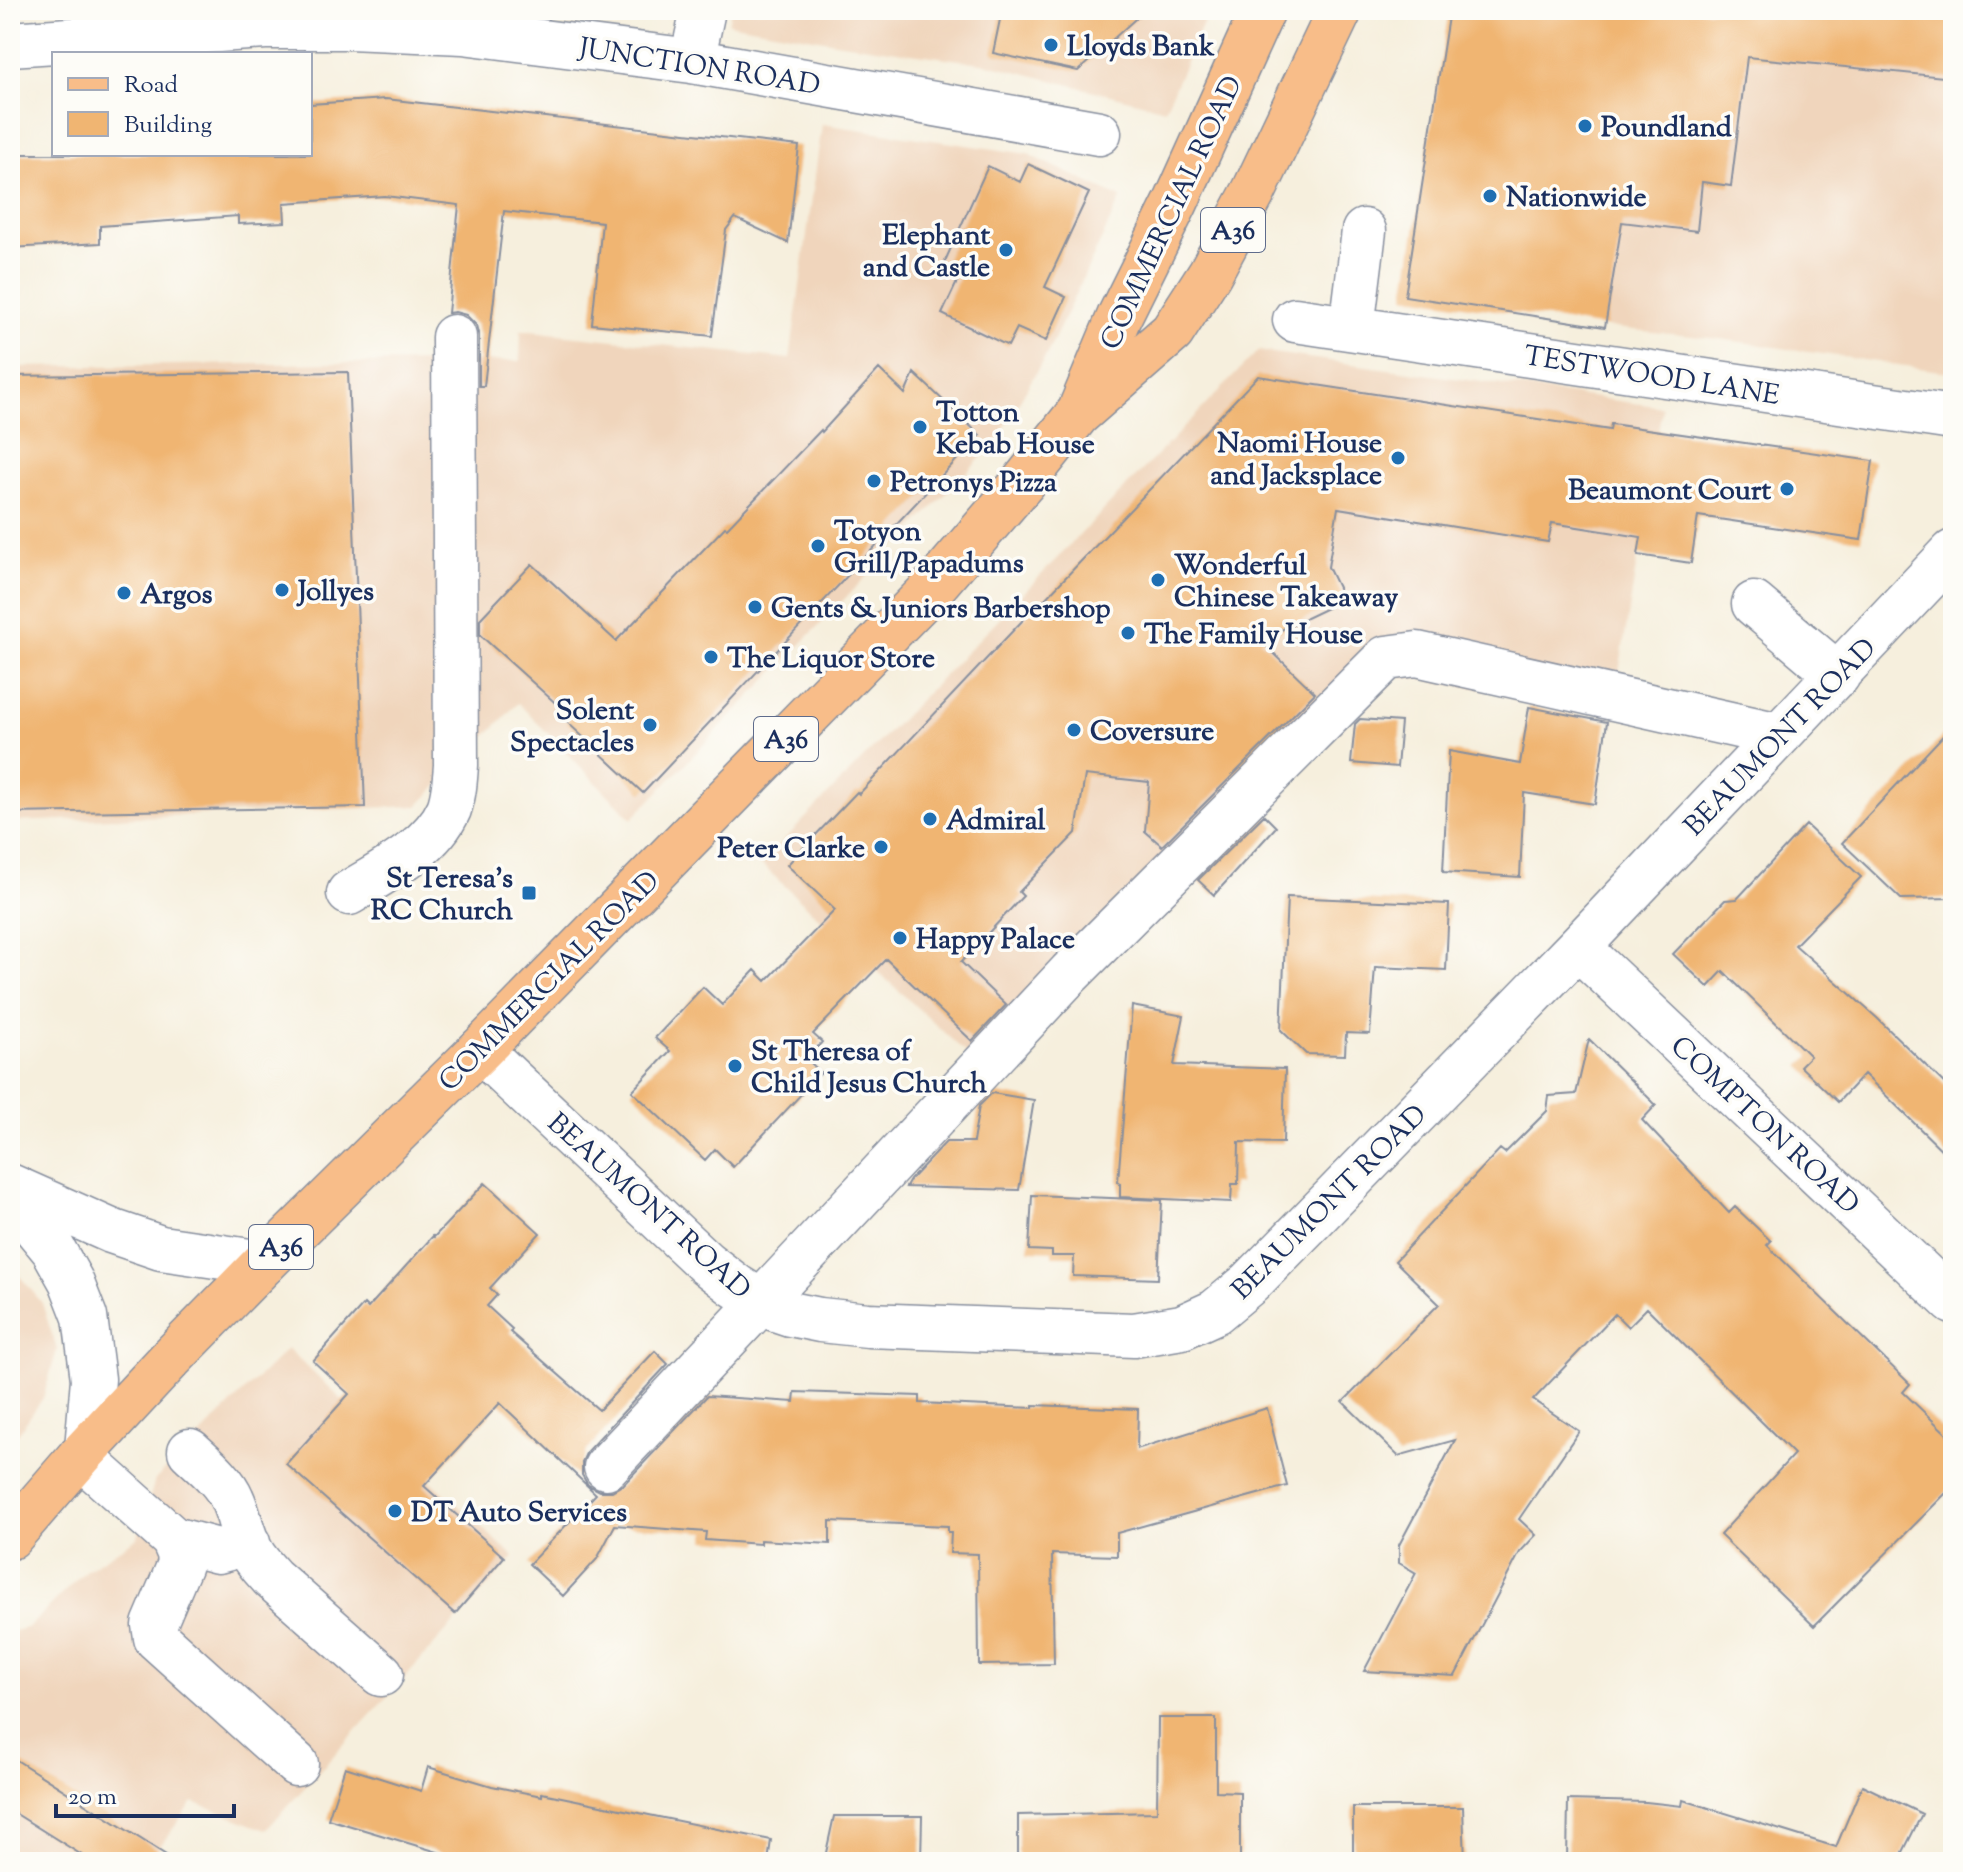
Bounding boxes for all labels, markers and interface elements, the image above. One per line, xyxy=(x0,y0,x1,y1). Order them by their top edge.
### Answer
place label: Lloyds Bank xyxy=(1067,28,1215,68)
street label: JUNCTION ROAD xyxy=(574,29,823,107)
marker: Lloyds Bank xyxy=(1042,36,1060,54)
legend xyxy=(52,52,312,156)
text: Road xyxy=(124,69,178,103)
street label: COMMERCIAL ROAD xyxy=(1092,70,1254,357)
text: Building xyxy=(124,109,213,143)
place label: Poundland xyxy=(1601,109,1732,149)
marker: Poundland xyxy=(1576,117,1594,135)
place label: Nationwide xyxy=(1506,179,1647,219)
marker: Nationwide xyxy=(1481,187,1499,205)
road number: A36 xyxy=(1201,208,1265,252)
place label: Elephant and Castle xyxy=(863,217,990,289)
marker: Elephant and Castle xyxy=(997,241,1015,259)
street label: TESTWOOD LANE xyxy=(1521,337,1782,417)
place label: Totton Kebab House xyxy=(936,394,1095,466)
marker: Totton Kebab House xyxy=(911,418,929,436)
place label: Naomi House and Jacksplace xyxy=(1210,425,1382,497)
marker: Naomi House and Jacksplace xyxy=(1389,449,1407,467)
place label: Petronys Pizza xyxy=(890,464,1057,504)
marker: Petronys Pizza xyxy=(865,472,883,490)
place label: Beaumont Court xyxy=(1568,472,1771,512)
marker: Beaumont Court xyxy=(1778,480,1796,498)
place label: Totyon Grill/Papadums xyxy=(834,513,1024,585)
marker: Totyon Grill/Papadums xyxy=(809,537,827,555)
place label: Wonderful Chinese Takeaway xyxy=(1174,547,1398,619)
marker: Wonderful Chinese Takeaway xyxy=(1149,571,1167,589)
place label: Jollyes xyxy=(296,573,374,613)
place label: Argos xyxy=(140,576,213,616)
marker: Jollyes xyxy=(273,581,291,599)
marker: Argos xyxy=(115,584,133,602)
place label: Gents & Juniors Barbershop xyxy=(771,590,1111,630)
marker: Gents & Juniors Barbershop xyxy=(746,598,764,616)
place label: The Family House xyxy=(1144,616,1363,656)
marker: The Family House xyxy=(1119,624,1137,642)
street label: BEAUMONT ROAD xyxy=(1676,630,1887,846)
place label: The Liquor Store xyxy=(727,640,935,680)
marker: The Liquor Store xyxy=(702,648,720,666)
place label: Solent Spectacles xyxy=(510,692,634,764)
place label: Coversure xyxy=(1090,713,1214,753)
marker: Solent Spectacles xyxy=(641,716,659,734)
road number: A36 xyxy=(754,717,818,761)
marker: Coversure xyxy=(1065,721,1083,739)
place label: Admiral xyxy=(946,802,1046,842)
marker: Admiral xyxy=(921,810,939,828)
place label: Peter Clarke xyxy=(717,830,865,870)
marker: Peter Clarke xyxy=(872,838,890,856)
place label: St Teresa's RC Church xyxy=(371,860,514,932)
street label: COMMERCIAL ROAD xyxy=(431,863,670,1102)
marker: St Teresa's RC Church xyxy=(520,884,538,902)
place label: Happy Palace xyxy=(916,921,1075,961)
marker: Happy Palace xyxy=(891,929,909,947)
street label: COMPTON ROAD xyxy=(1660,1028,1867,1225)
place label: St Theresa of Child Jesus Church xyxy=(751,1033,987,1105)
marker: St Theresa of Child Jesus Church xyxy=(726,1057,744,1075)
street label: BEAUMONT ROAD xyxy=(1223,1096,1437,1310)
street label: BEAUMONT ROAD xyxy=(537,1105,759,1310)
road number: A36 xyxy=(249,1225,313,1269)
place label: DT Auto Services xyxy=(411,1494,627,1534)
marker: DT Auto Services xyxy=(386,1502,404,1520)
scale bar xyxy=(56,1768,234,1818)
text: 20 m xyxy=(68,1781,117,1815)

